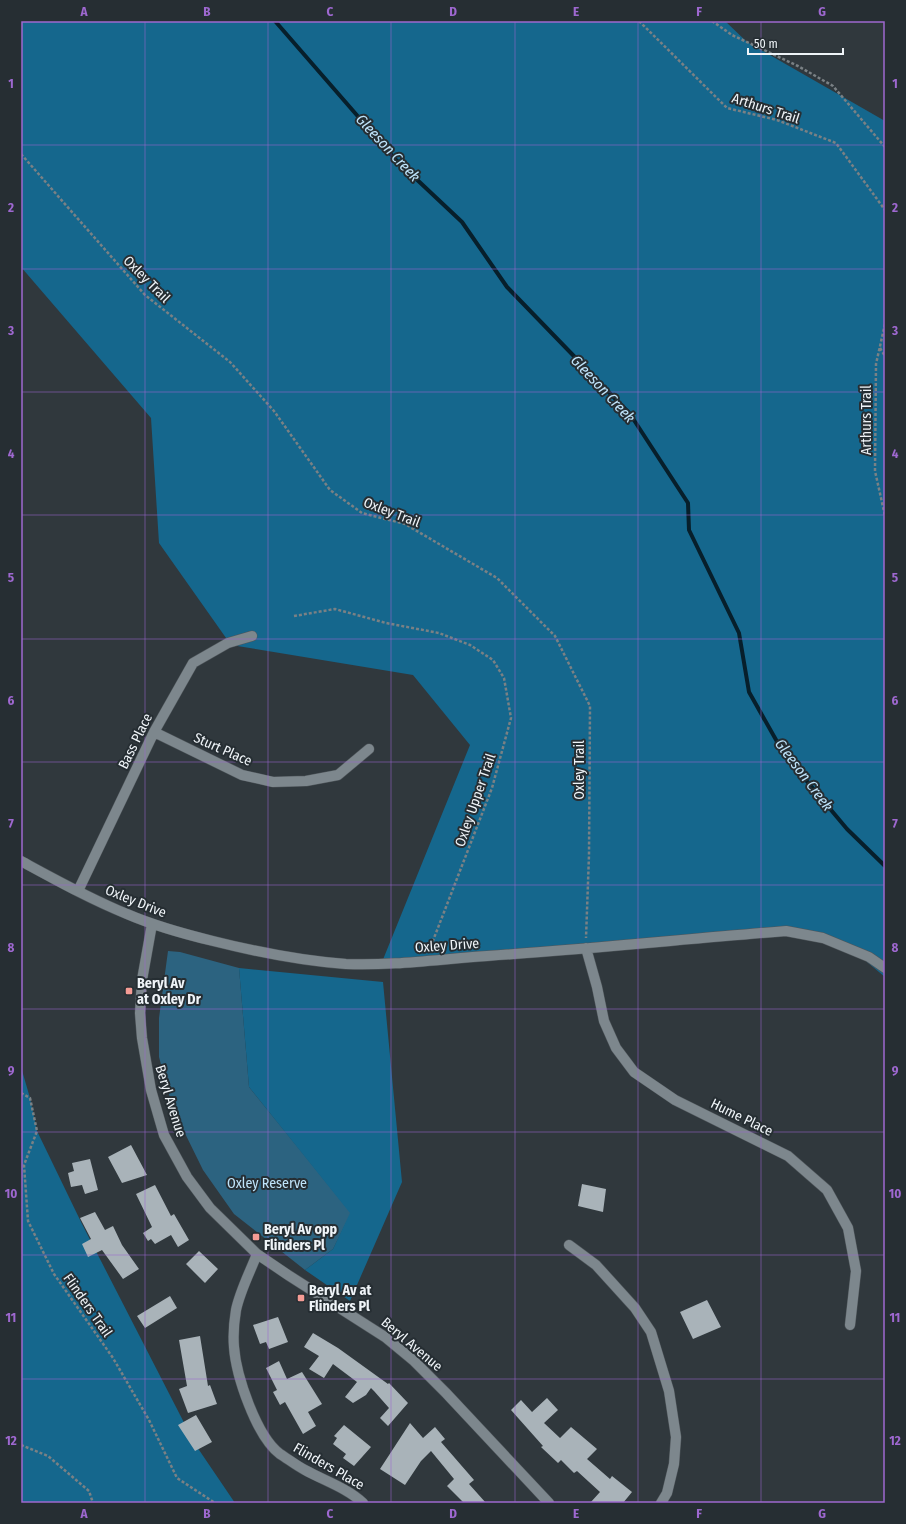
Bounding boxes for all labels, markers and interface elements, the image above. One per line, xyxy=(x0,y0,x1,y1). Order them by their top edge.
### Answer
text: A xyxy=(79,4,88,19)
text: B xyxy=(203,4,211,19)
text: C xyxy=(327,4,334,19)
text: D xyxy=(449,4,457,19)
text: E xyxy=(573,4,579,19)
text: F xyxy=(696,4,702,19)
text: G xyxy=(818,4,826,19)
scale bar xyxy=(748,30,843,56)
text: 50 m xyxy=(754,37,778,51)
text: 1 xyxy=(8,76,14,91)
text: 1 xyxy=(892,76,898,91)
street label: Arthurs Trail xyxy=(730,90,802,127)
water label: Gleeson Creek xyxy=(352,111,424,186)
text: 2 xyxy=(7,200,14,215)
text: 2 xyxy=(891,200,898,215)
street label: Oxley Trail xyxy=(120,252,174,307)
text: 3 xyxy=(7,323,14,338)
text: 3 xyxy=(891,323,898,338)
water label: Gleeson Creek xyxy=(567,352,639,427)
street label: Arthurs Trail xyxy=(858,385,875,455)
text: 4 xyxy=(8,446,15,461)
text: 4 xyxy=(892,446,899,461)
street label: Oxley Trail xyxy=(361,494,423,531)
text: 5 xyxy=(8,570,14,585)
text: 5 xyxy=(892,570,898,585)
text: 6 xyxy=(8,693,15,708)
text: 6 xyxy=(892,693,899,708)
street label: Bass Place xyxy=(115,711,156,772)
street label: Sturt Place xyxy=(191,729,255,770)
water label: Gleeson Creek xyxy=(771,735,837,815)
street label: Oxley Trail xyxy=(571,740,588,800)
street label: Oxley Upper Trail xyxy=(452,751,499,849)
text: 7 xyxy=(8,816,14,831)
text: 7 xyxy=(892,816,898,831)
street label: Oxley Drive xyxy=(103,882,169,921)
street label: Oxley Drive xyxy=(414,935,480,956)
text: 8 xyxy=(8,940,15,955)
text: 8 xyxy=(892,940,899,955)
place label: Beryl Av at Oxley Dr xyxy=(137,975,202,1008)
marker: Beryl Av at Oxley Dr xyxy=(124,986,134,996)
text: 9 xyxy=(8,1063,15,1078)
street label: Beryl Avenue xyxy=(151,1063,190,1139)
text: 9 xyxy=(892,1063,899,1078)
street label: Hume Place xyxy=(708,1095,776,1140)
park label: Oxley Reserve xyxy=(227,1175,307,1192)
text: 10 xyxy=(5,1186,17,1201)
text: 10 xyxy=(889,1186,901,1201)
place label: Beryl Av opp Flinders Pl xyxy=(264,1221,338,1254)
marker: Beryl Av opp Flinders Pl xyxy=(251,1232,261,1242)
street label: Flinders Trail xyxy=(60,1270,116,1341)
place label: Beryl Av at Flinders Pl xyxy=(309,1282,372,1315)
marker: Beryl Av at Flinders Pl xyxy=(296,1293,306,1303)
text: 11 xyxy=(6,1310,16,1325)
text: 11 xyxy=(890,1310,900,1325)
street label: Beryl Avenue xyxy=(378,1314,446,1375)
text: 12 xyxy=(5,1433,17,1448)
text: 12 xyxy=(889,1433,901,1448)
street label: Flinders Place xyxy=(290,1439,367,1494)
text: A xyxy=(79,1506,88,1521)
text: B xyxy=(203,1506,211,1521)
text: C xyxy=(327,1506,334,1521)
text: D xyxy=(449,1506,457,1521)
text: E xyxy=(573,1506,579,1521)
text: F xyxy=(696,1506,702,1521)
text: G xyxy=(818,1506,826,1521)

